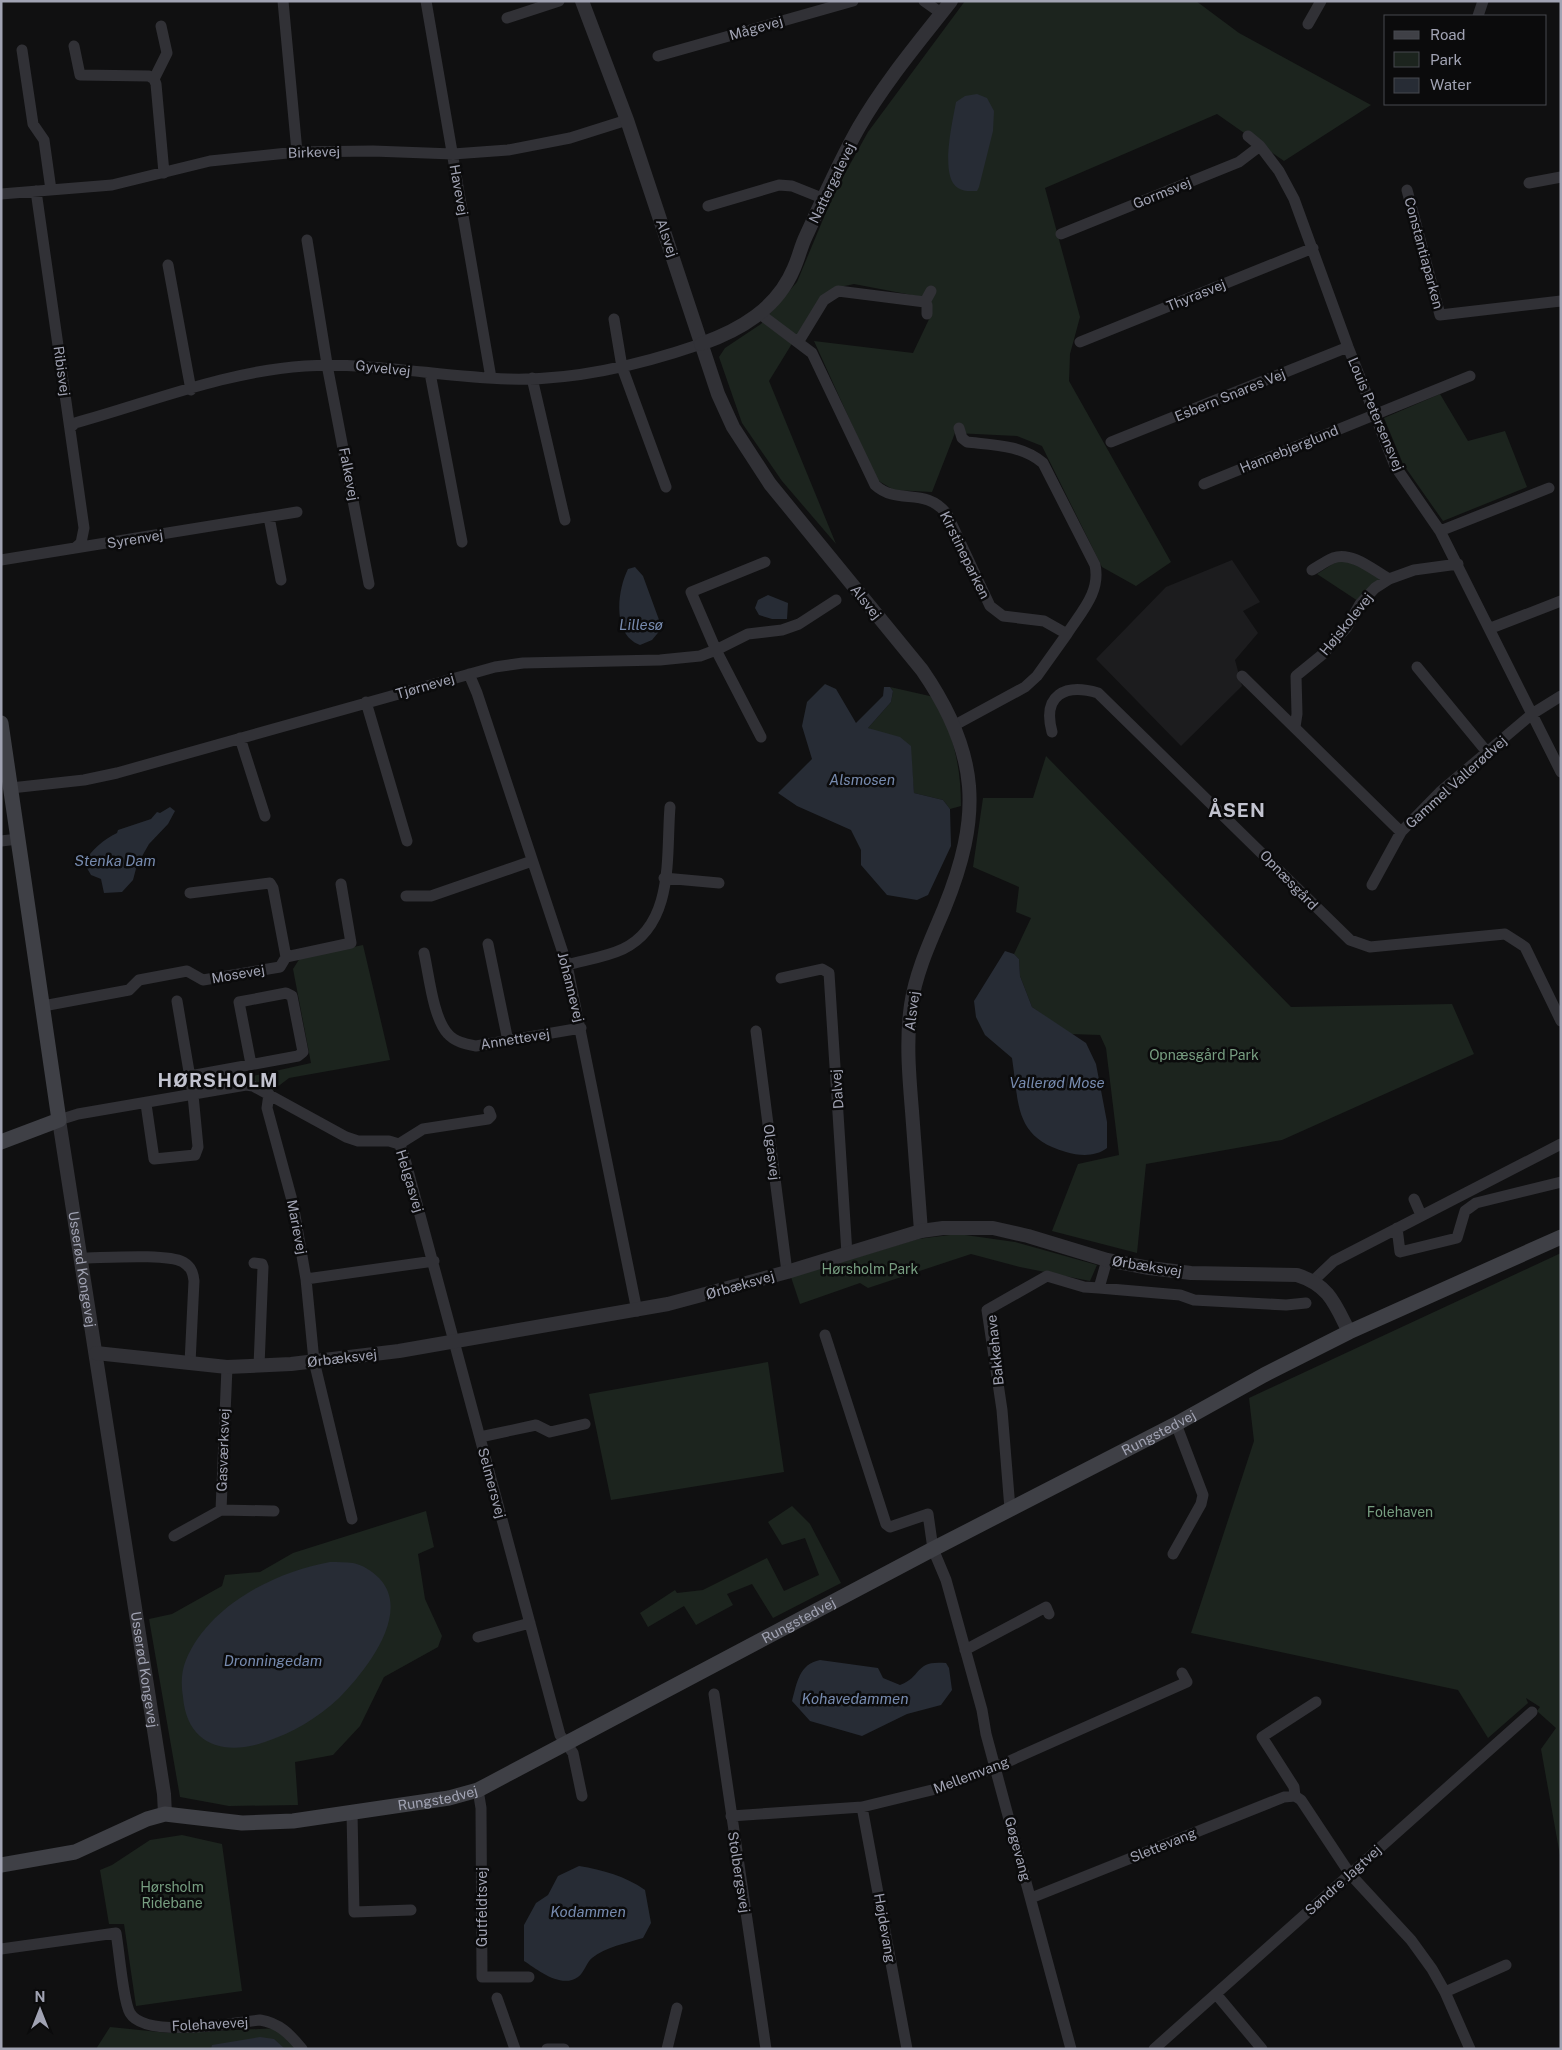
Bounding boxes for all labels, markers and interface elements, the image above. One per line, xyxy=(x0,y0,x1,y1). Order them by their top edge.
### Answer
street label: Mågevej xyxy=(727,13,785,43)
legend xyxy=(1384,15,1547,105)
text: Road xyxy=(1430,26,1466,43)
text: Park xyxy=(1430,51,1462,68)
text: Water xyxy=(1430,76,1472,93)
street label: Nattergalevej xyxy=(806,140,858,226)
street label: Birkevej xyxy=(288,143,340,161)
street label: Havevej xyxy=(447,163,471,217)
street label: Gormsvej xyxy=(1131,174,1193,212)
street label: Constantiaparken xyxy=(1401,195,1447,311)
street label: Alsvej xyxy=(653,217,681,259)
street label: Thyrasvej xyxy=(1164,276,1228,314)
street label: Ribisvej xyxy=(51,345,73,397)
street label: Louis Petersensvej xyxy=(1345,355,1407,473)
street label: Gyvelvej xyxy=(355,357,411,379)
street label: Esbern Snares Vej xyxy=(1172,366,1288,424)
street label: Hannebjerglund xyxy=(1237,422,1341,476)
street label: Falkevej xyxy=(336,446,362,502)
street label: Kirstineparken xyxy=(937,509,993,601)
street label: Syrenvej xyxy=(106,527,164,551)
street label: Alsvej xyxy=(847,582,885,622)
street label: Højskolevej xyxy=(1316,590,1376,658)
water label: Lillesø xyxy=(619,616,663,633)
street label: Tjørnevej xyxy=(394,670,456,702)
street label: Gammel Vallerødvej xyxy=(1402,732,1510,832)
water label: Alsmosen xyxy=(829,771,895,788)
district label: ÅSEN xyxy=(1208,798,1266,821)
street label: Opnæsgård xyxy=(1257,847,1321,913)
water label: Stenka Dam xyxy=(74,852,156,869)
street label: Johannevej xyxy=(555,950,587,1024)
street label: Mosevej xyxy=(210,961,266,987)
street label: Alsvej xyxy=(902,990,922,1032)
street label: Annettevej xyxy=(479,1026,551,1052)
park label: Opnæsgård Park xyxy=(1149,1047,1259,1063)
district label: HØRSHOLM xyxy=(158,1069,278,1091)
street label: Dalvej xyxy=(828,1069,846,1109)
water label: Vallerød Mose xyxy=(1009,1074,1105,1091)
street label: Olgasvej xyxy=(761,1123,783,1181)
street label: Helgasvej xyxy=(393,1148,427,1214)
street label: Marievej xyxy=(284,1198,310,1256)
street label: Usserød Kongevej xyxy=(65,1210,99,1328)
street label: Ørbæksvej xyxy=(1111,1253,1183,1279)
park label: Hørsholm Park xyxy=(822,1261,919,1277)
street label: Ørbæksvej xyxy=(704,1268,776,1302)
street label: Bakkehave xyxy=(983,1314,1007,1386)
street label: Ørbæksvej xyxy=(306,1346,378,1370)
street label: Rungstedvej xyxy=(1119,1407,1198,1459)
street label: Gasværksvej xyxy=(214,1408,232,1492)
street label: Selmersvej xyxy=(475,1446,509,1520)
park label: Folehaven xyxy=(1367,1504,1433,1520)
street label: Rungstedvej xyxy=(759,1594,838,1646)
street label: Usserød Kongevej xyxy=(128,1610,162,1729)
water label: Dronningedam xyxy=(224,1652,322,1669)
water label: Kohavedammen xyxy=(801,1690,909,1707)
street label: Mellemvang xyxy=(931,1753,1011,1797)
street label: Rungstedvej xyxy=(397,1782,479,1813)
street label: Gøgevang xyxy=(1002,1815,1034,1883)
street label: Slettevang xyxy=(1128,1824,1199,1866)
street label: Stolbergsvej xyxy=(725,1830,753,1914)
street label: Søndre Jagtvej xyxy=(1302,1842,1384,1918)
street label: Gutfeldtsvej xyxy=(474,1867,490,1947)
park label: Hørsholm Ridebane xyxy=(140,1879,204,1911)
street label: Højdevang xyxy=(871,1892,899,1964)
water label: Kodammen xyxy=(550,1903,626,1920)
north arrow xyxy=(15,1985,65,2035)
text: N xyxy=(35,1989,45,2005)
street label: Folehavevej xyxy=(171,2014,249,2034)

